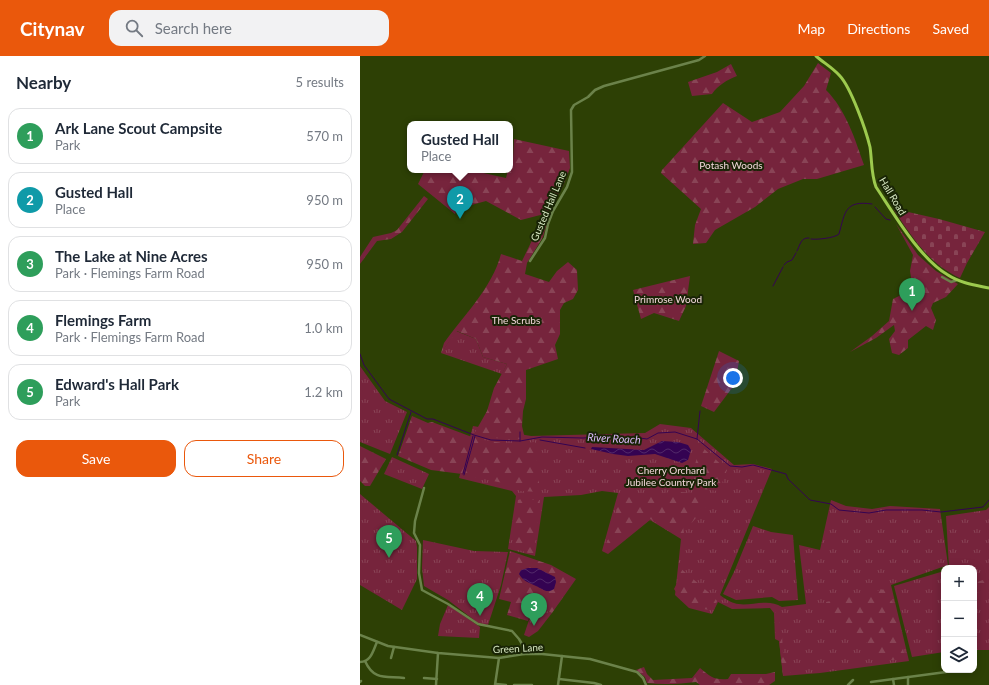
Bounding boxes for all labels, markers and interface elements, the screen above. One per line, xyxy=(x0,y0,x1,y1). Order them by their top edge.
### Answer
search box xyxy=(109,10,389,46)
text: Citynav xyxy=(20,17,85,40)
icon: search xyxy=(123,17,145,39)
text: Search here xyxy=(155,19,232,37)
text: Map xyxy=(798,20,825,37)
text: Directions xyxy=(847,20,910,37)
text: Saved xyxy=(932,20,969,37)
text: Nearby xyxy=(16,72,71,93)
text: 5 results xyxy=(296,74,344,90)
text: Ark Lane Scout Campsite xyxy=(55,119,222,137)
popup xyxy=(407,121,513,173)
text: 1 xyxy=(26,128,34,144)
text: 570 m xyxy=(306,128,343,144)
text: Gusted Hall xyxy=(421,130,499,148)
text: Park xyxy=(55,137,80,153)
text: Place xyxy=(421,148,451,164)
park label: Potash Woods xyxy=(699,159,763,171)
street label: Gusted Hall Lane xyxy=(528,169,568,243)
street label: Hall Road xyxy=(877,175,909,217)
text: Gusted Hall xyxy=(55,183,133,201)
pin: 2 xyxy=(447,186,473,219)
text: 2 xyxy=(26,192,34,208)
text: 950 m xyxy=(306,192,343,208)
text: Place xyxy=(55,201,85,217)
text: The Lake at Nine Acres xyxy=(55,247,208,265)
text: 3 xyxy=(26,256,34,272)
text: 950 m xyxy=(306,256,343,272)
text: Park · Flemings Farm Road xyxy=(55,265,205,281)
pin: 1 xyxy=(899,278,925,311)
park label: Primrose Wood xyxy=(634,293,702,305)
text: Flemings Farm xyxy=(55,311,151,329)
park label: The Scrubs xyxy=(492,314,540,326)
text: 4 xyxy=(26,320,34,336)
text: 1.0 km xyxy=(304,320,343,336)
text: Park · Flemings Farm Road xyxy=(55,329,205,345)
your location xyxy=(723,368,743,388)
text: Edward's Hall Park xyxy=(55,375,179,393)
text: 5 xyxy=(26,384,34,400)
text: 1.2 km xyxy=(304,384,343,400)
text: Park xyxy=(55,393,80,409)
water label: River Roach xyxy=(587,430,641,446)
button: Save xyxy=(16,440,176,477)
button: Share xyxy=(184,440,344,477)
park label: Cherry Orchard Jubilee Country Park xyxy=(626,464,717,488)
pin: 5 xyxy=(376,525,402,558)
map controls xyxy=(941,565,977,673)
button: + xyxy=(941,565,977,601)
pin: 4 xyxy=(467,583,493,616)
pin: 3 xyxy=(521,593,547,626)
button: − xyxy=(941,601,977,637)
button: layers xyxy=(941,637,977,673)
street label: Green Lane xyxy=(493,641,543,655)

